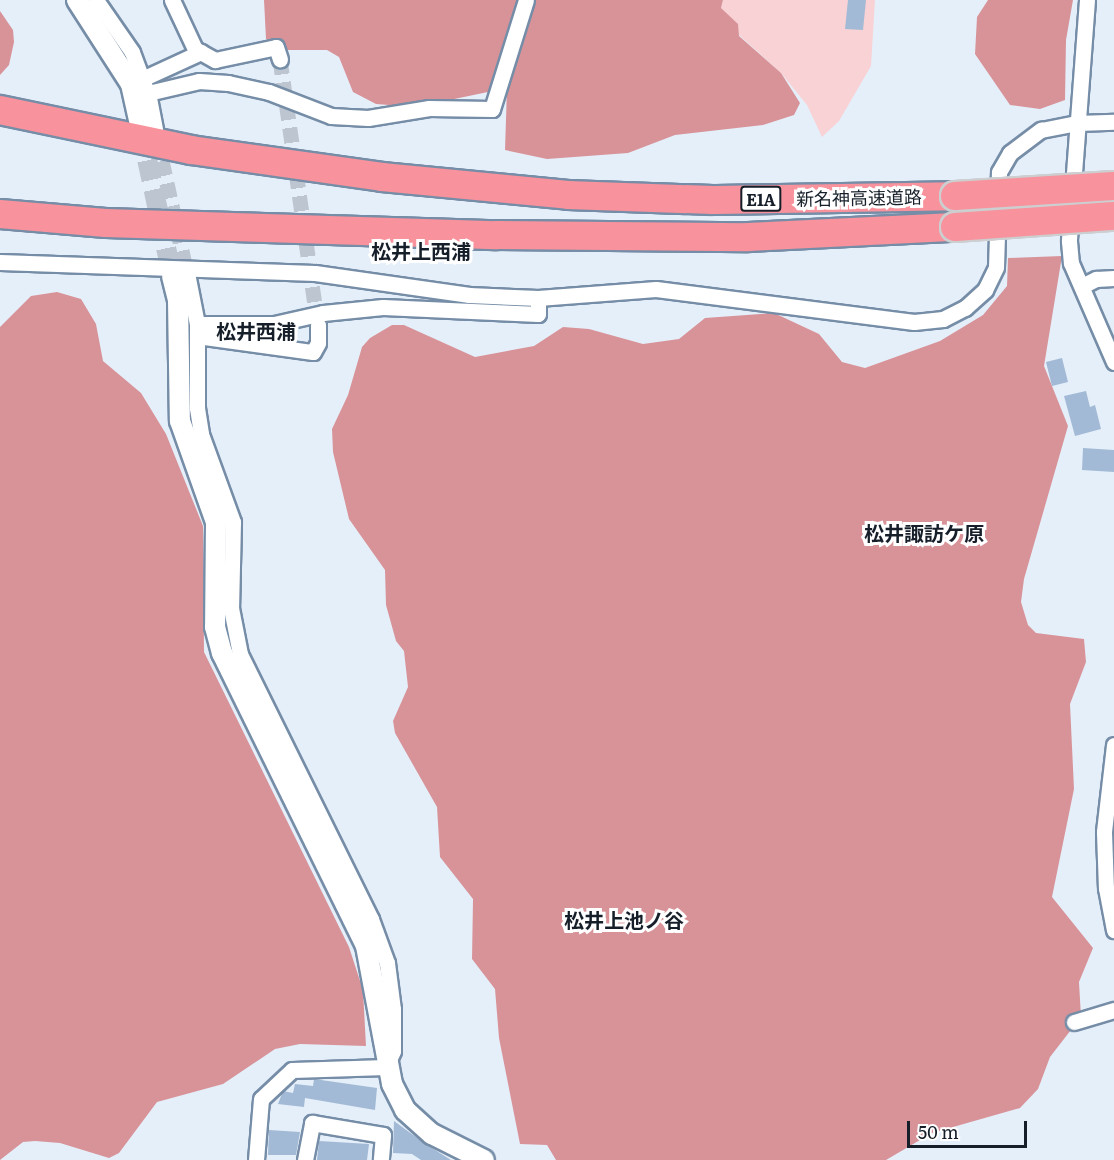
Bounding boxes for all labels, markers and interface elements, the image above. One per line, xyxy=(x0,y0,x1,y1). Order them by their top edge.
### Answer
road number: E1A xyxy=(740,186,782,212)
street label: 新名神高速道路 xyxy=(796,186,922,210)
district label: 松井上西浦 xyxy=(371,238,471,262)
district label: 松井西浦 xyxy=(216,318,296,342)
district label: 松井諏訪ケ原 xyxy=(864,520,984,544)
district label: 松井上池ノ谷 xyxy=(564,907,684,931)
scale bar xyxy=(910,1109,1030,1147)
text: 50 m xyxy=(918,1118,959,1145)

